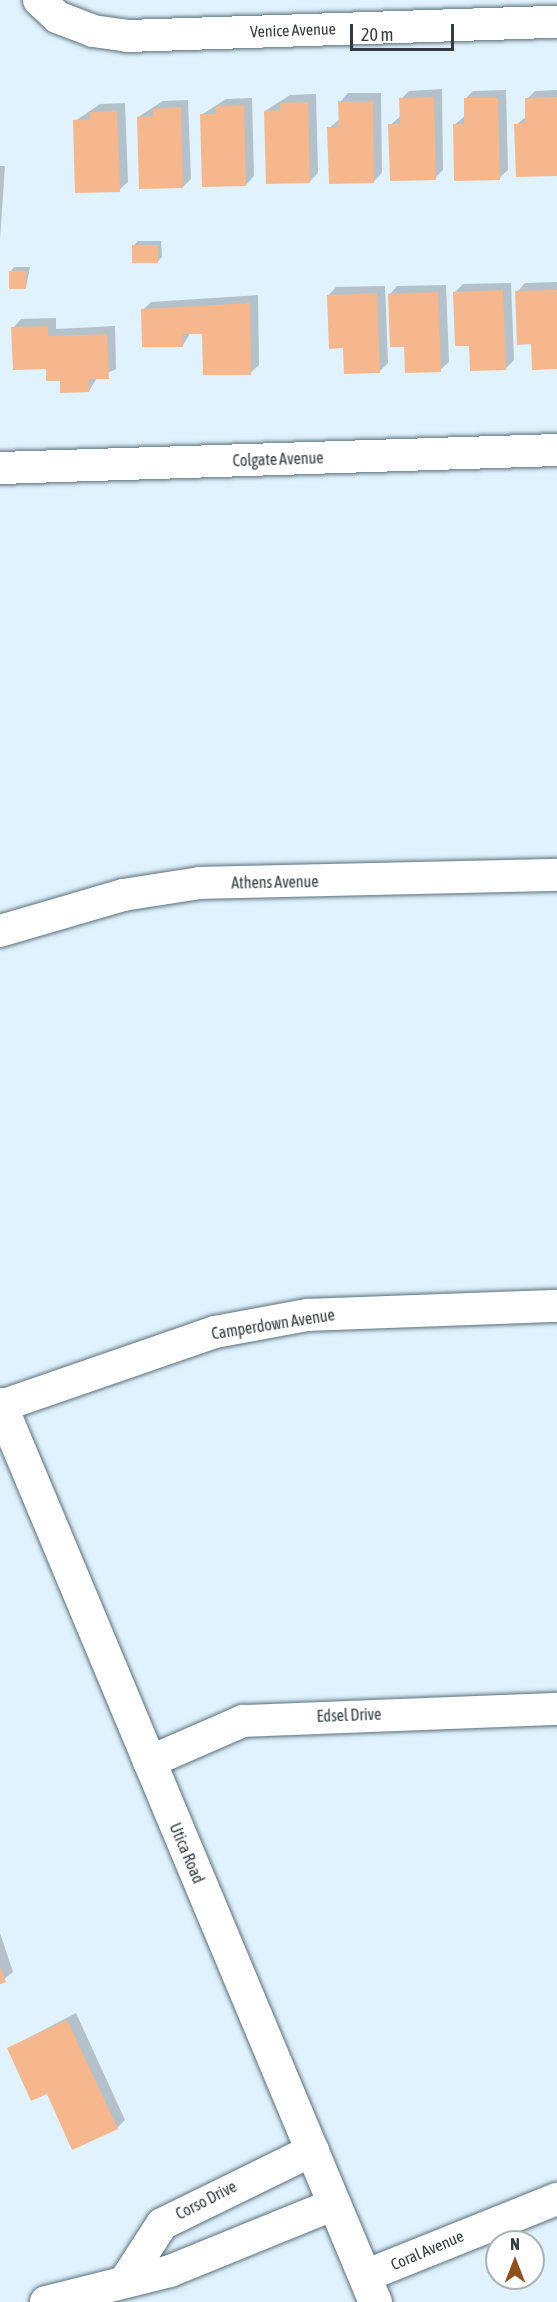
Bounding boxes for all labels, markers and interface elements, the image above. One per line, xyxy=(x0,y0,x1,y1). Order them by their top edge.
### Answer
scale bar xyxy=(353,12,456,50)
street label: Venice Avenue xyxy=(250,19,336,41)
text: 20 m xyxy=(361,24,393,45)
street label: Colgate Avenue xyxy=(232,448,324,470)
street label: Athens Avenue xyxy=(231,872,319,892)
street label: Camperdown Avenue xyxy=(210,1305,336,1343)
street label: Edsel Drive xyxy=(316,1704,382,1726)
street label: Utica Road xyxy=(166,1820,208,1886)
street label: Corso Drive xyxy=(172,2176,240,2224)
street label: Coral Avenue xyxy=(388,2226,466,2274)
north arrow xyxy=(485,2230,545,2290)
text: N xyxy=(510,2235,520,2253)

